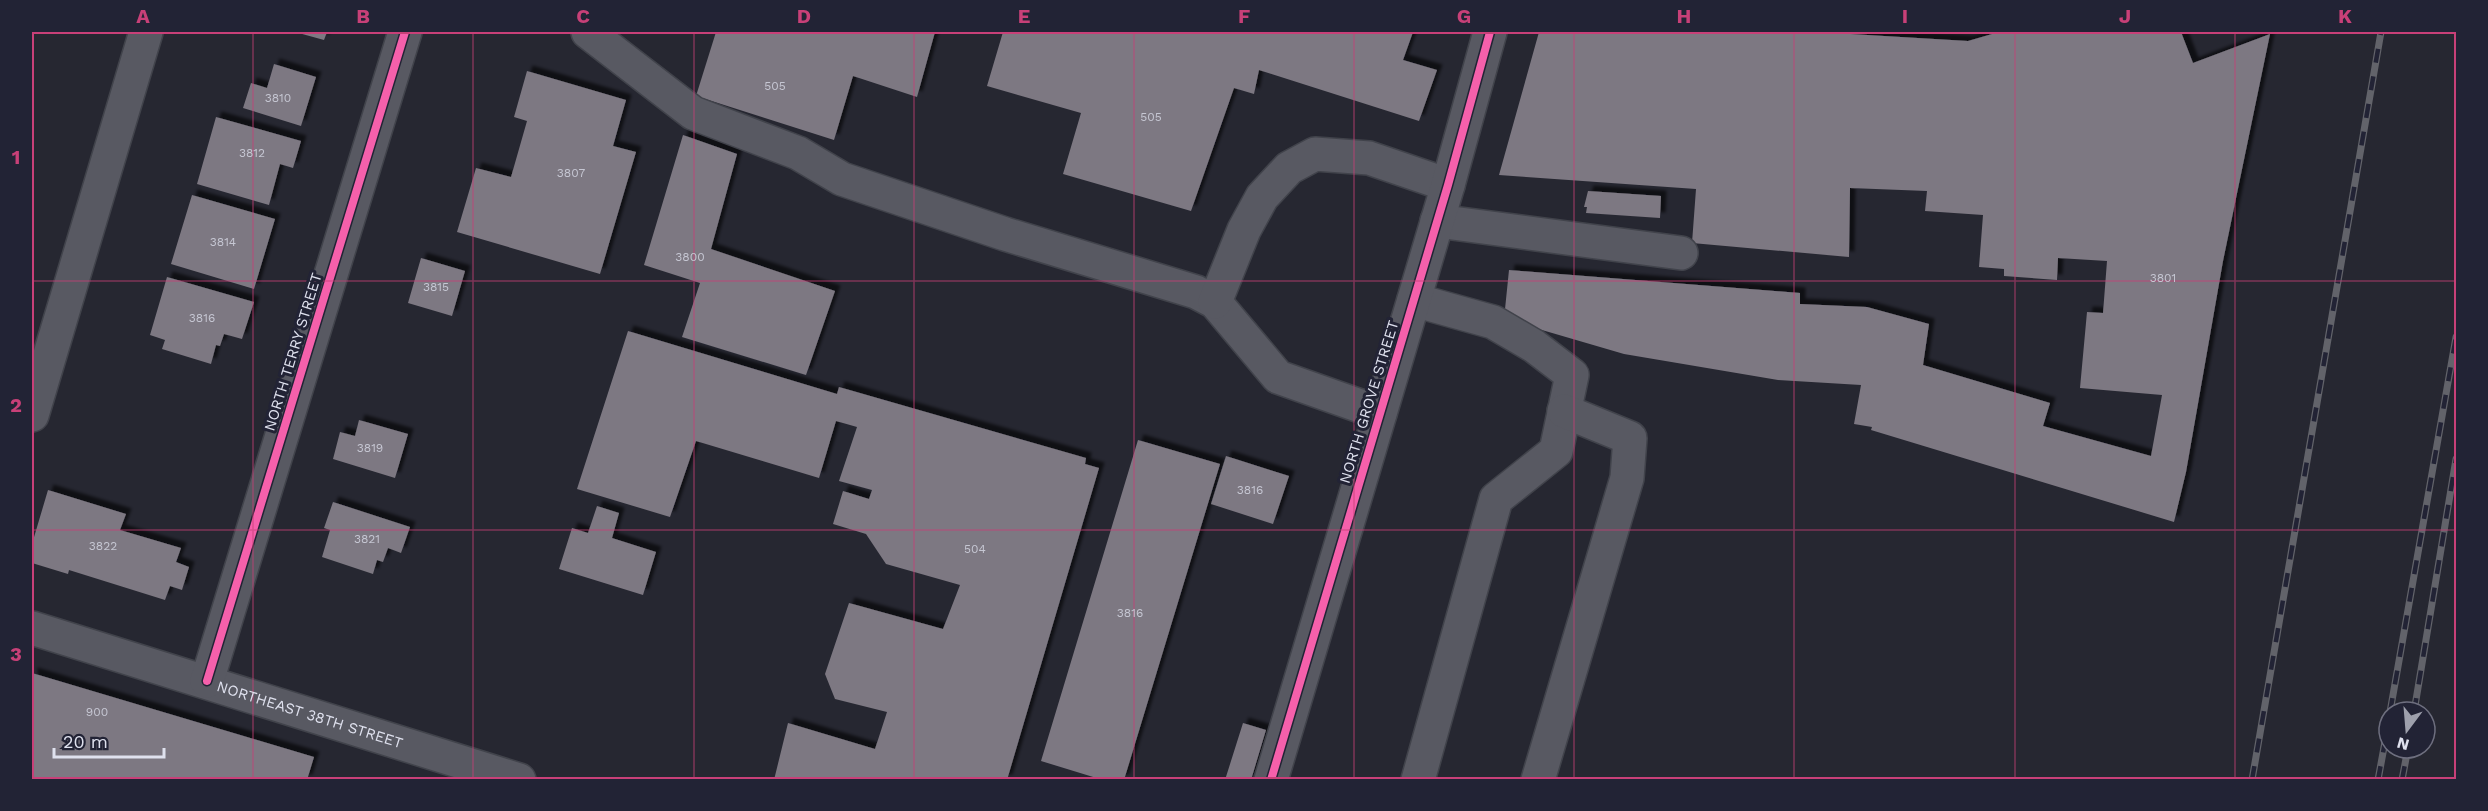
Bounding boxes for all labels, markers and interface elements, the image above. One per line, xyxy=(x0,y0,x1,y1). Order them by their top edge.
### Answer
text: A xyxy=(136,4,150,28)
text: B xyxy=(356,4,370,28)
text: C xyxy=(576,4,590,28)
text: D xyxy=(797,4,811,28)
text: E xyxy=(1018,4,1030,28)
text: F xyxy=(1238,4,1250,28)
text: G xyxy=(1457,4,1471,28)
text: H xyxy=(1677,4,1691,28)
text: I xyxy=(1902,4,1908,28)
text: J xyxy=(2119,4,2131,28)
text: K xyxy=(2338,4,2352,28)
house number: 505 xyxy=(764,79,786,93)
house number: 3810 xyxy=(265,91,291,105)
house number: 505 xyxy=(1140,110,1162,124)
text: 1 xyxy=(12,145,20,169)
house number: 3812 xyxy=(239,146,265,160)
house number: 3807 xyxy=(557,166,585,180)
house number: 3814 xyxy=(210,235,236,249)
house number: 3800 xyxy=(675,250,705,264)
street label: NORTH TERRY STREET xyxy=(260,271,326,433)
house number: 3801 xyxy=(2150,271,2176,285)
house number: 3815 xyxy=(423,280,449,294)
house number: 3816 xyxy=(189,311,215,325)
street label: NORTH GROVE STREET xyxy=(1336,318,1402,486)
text: 2 xyxy=(10,393,22,417)
house number: 3819 xyxy=(357,441,383,455)
house number: 3816 xyxy=(1237,483,1263,497)
house number: 3821 xyxy=(354,532,380,546)
house number: 3822 xyxy=(89,539,117,553)
house number: 504 xyxy=(964,542,986,556)
house number: 3816 xyxy=(1117,606,1143,620)
text: 3 xyxy=(10,642,22,666)
street label: NORTHEAST 38TH STREET xyxy=(215,677,405,752)
north arrow xyxy=(2377,700,2437,760)
house number: 900 xyxy=(86,705,108,719)
scale bar xyxy=(54,721,164,759)
text: 20 m xyxy=(63,731,108,752)
text: N xyxy=(2395,733,2411,755)

